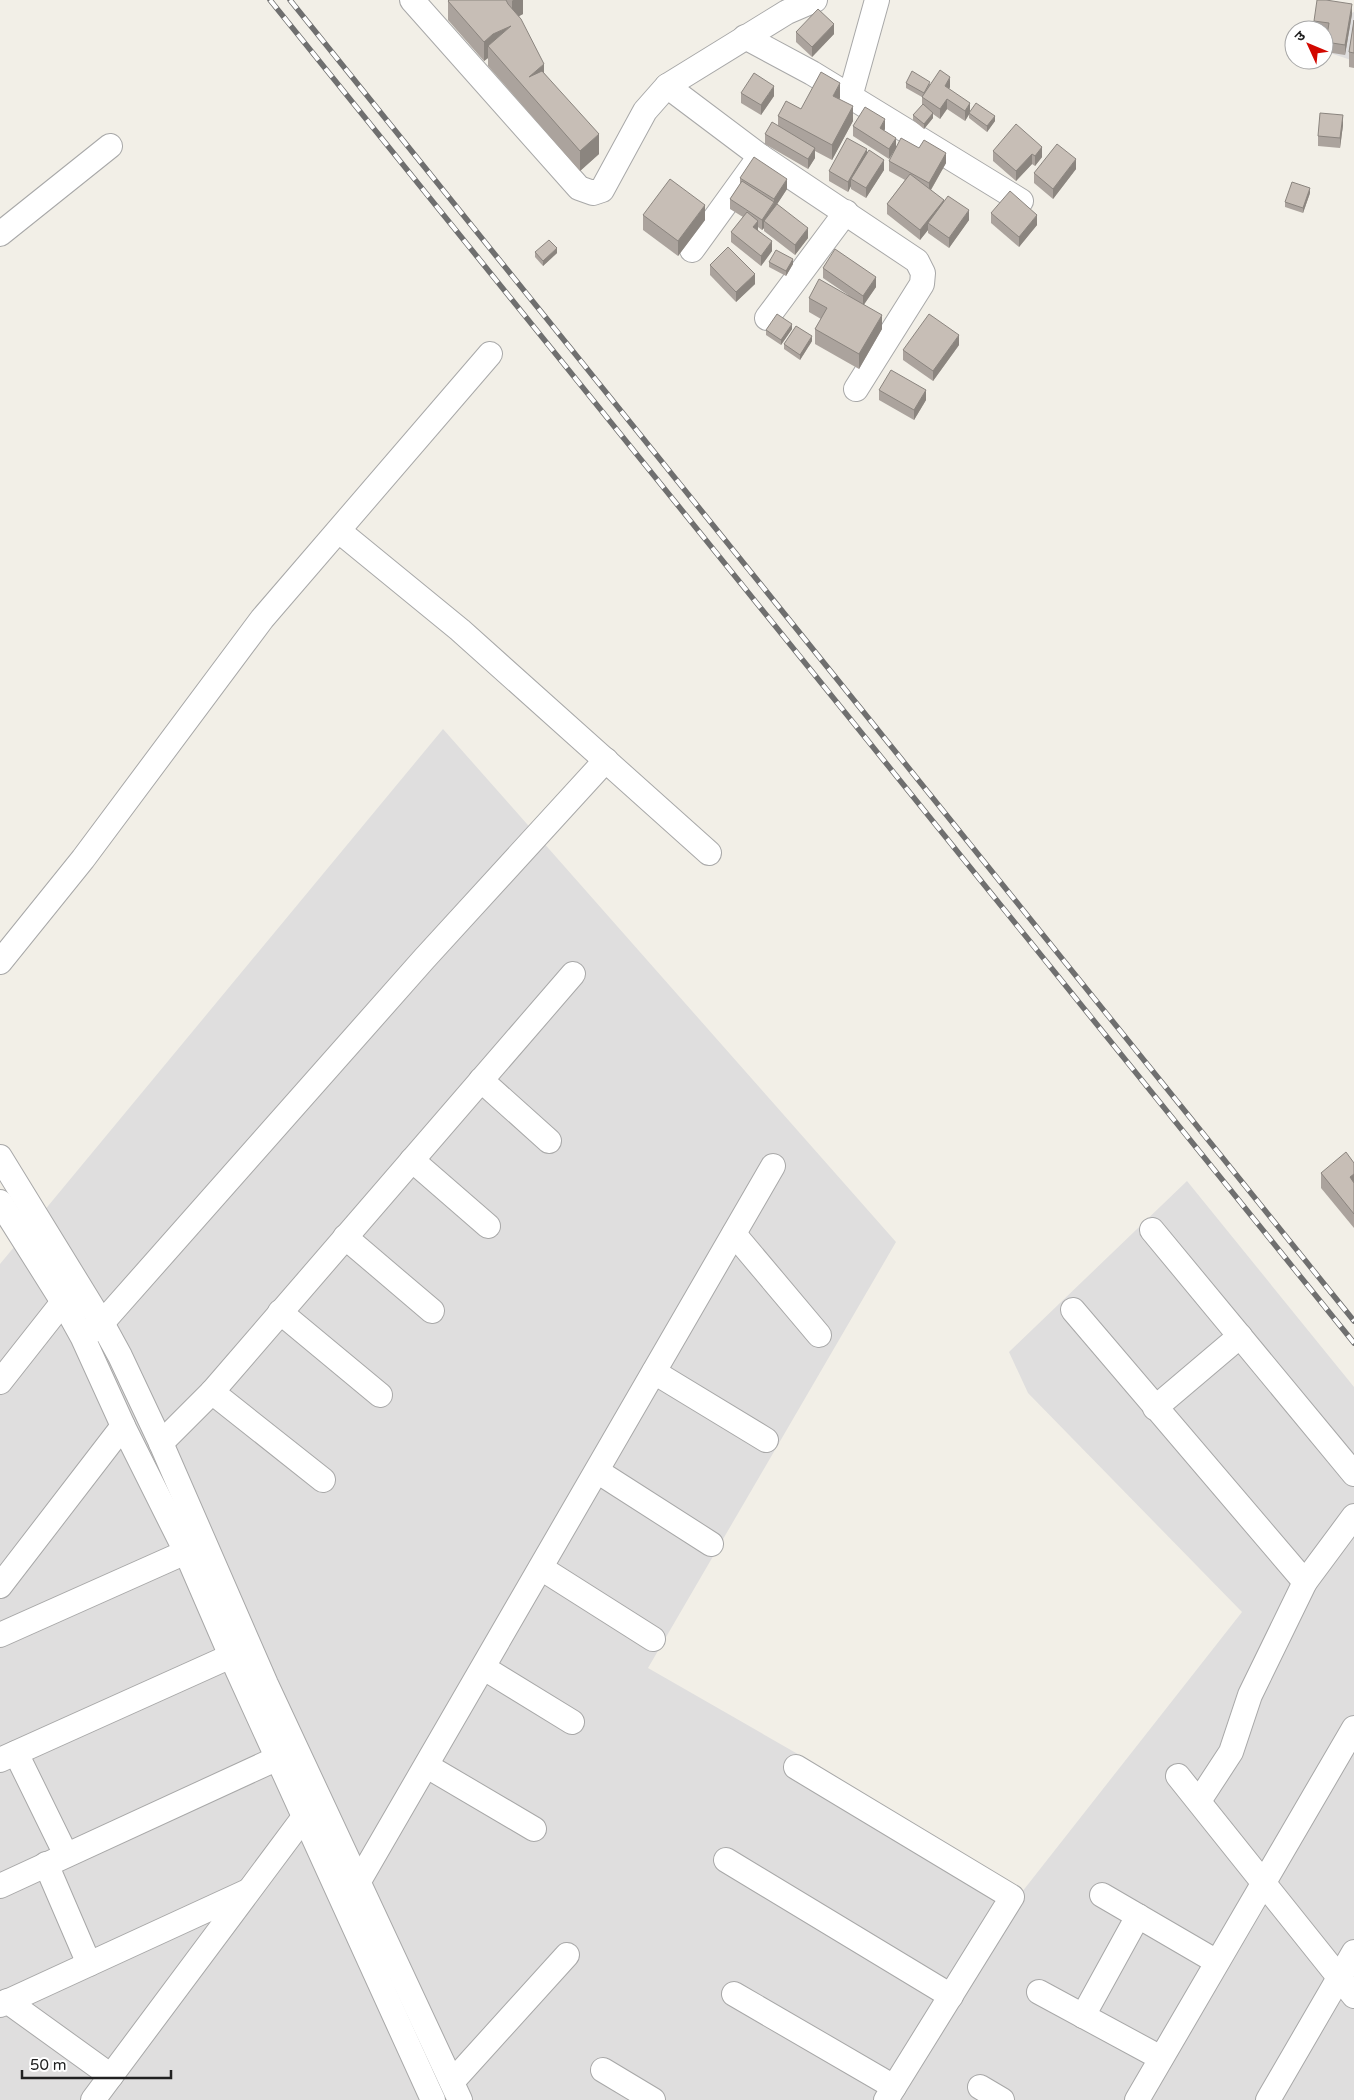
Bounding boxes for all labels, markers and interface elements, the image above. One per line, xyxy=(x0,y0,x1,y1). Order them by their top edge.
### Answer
north arrow xyxy=(1284,20,1334,70)
text: उ xyxy=(1291,27,1310,45)
scale bar xyxy=(22,2048,171,2080)
text: 50 m xyxy=(30,2056,67,2074)

